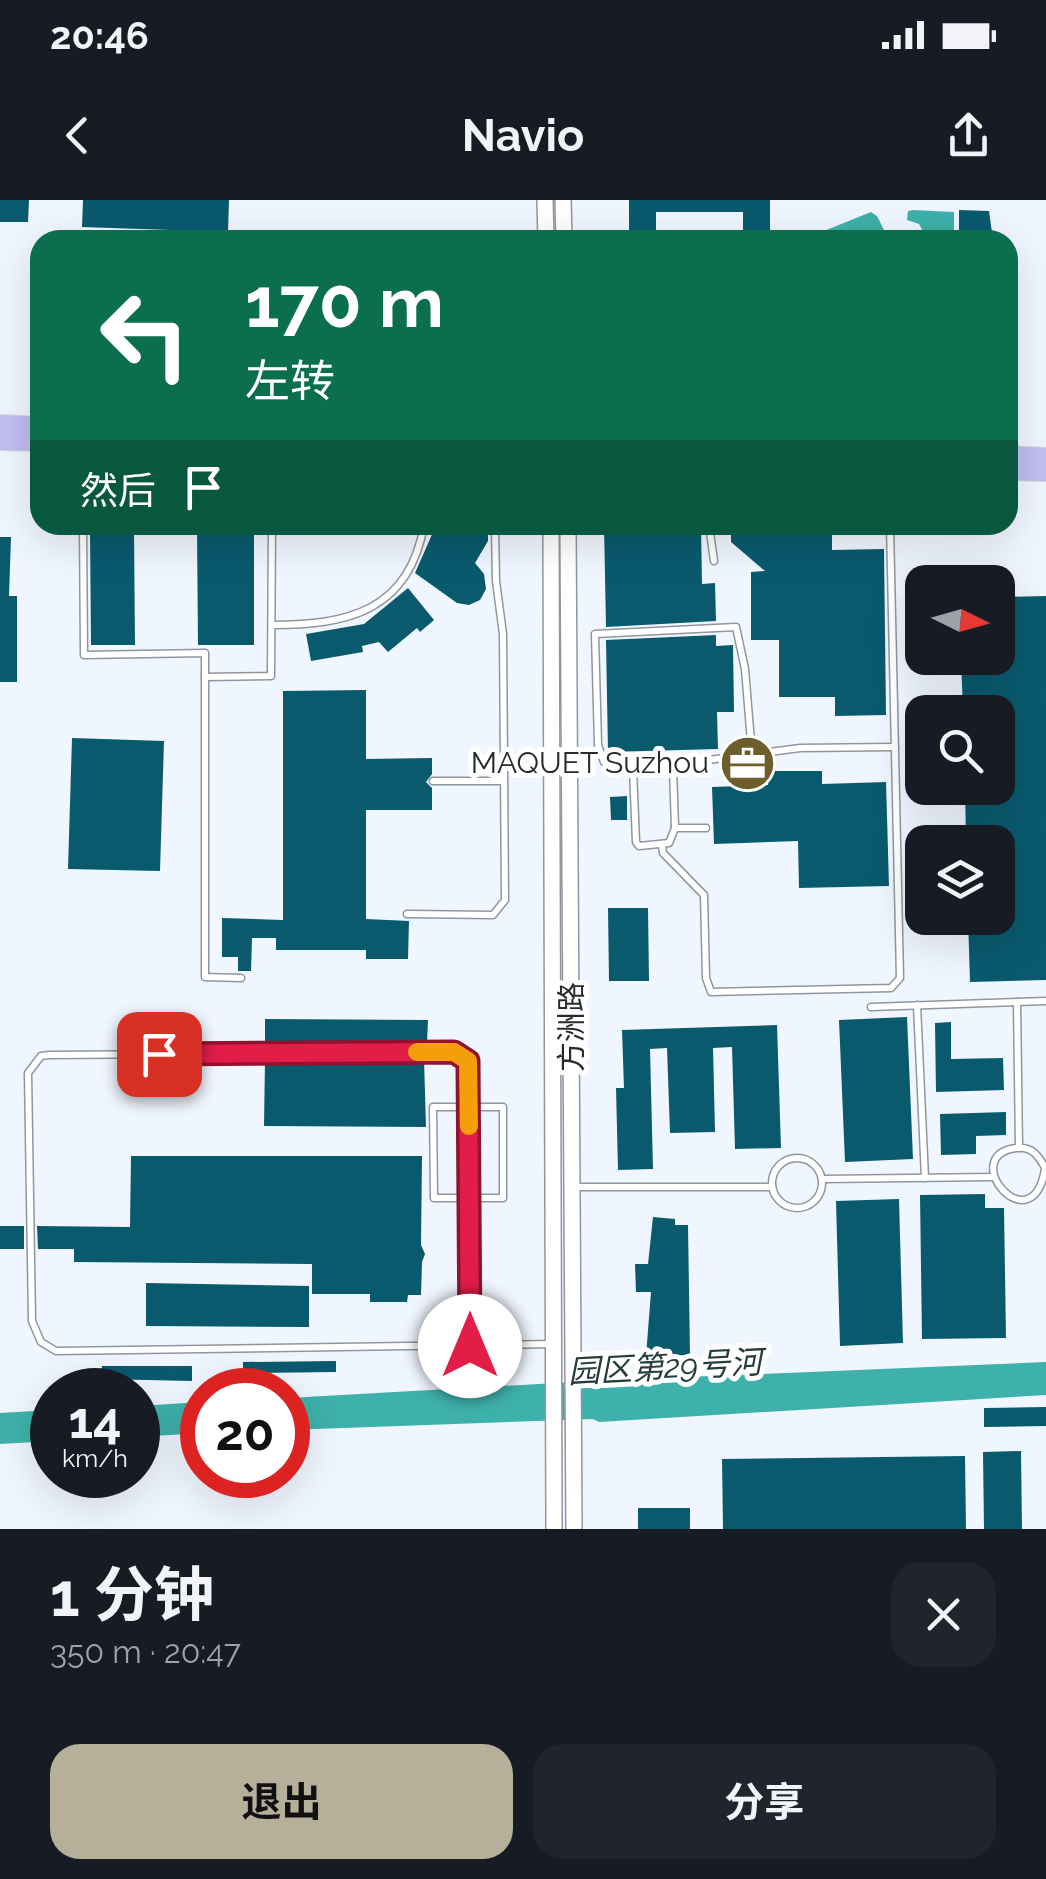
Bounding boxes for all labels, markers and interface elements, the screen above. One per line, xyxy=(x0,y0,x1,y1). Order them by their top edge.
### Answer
text: 20:46 xyxy=(50,13,149,58)
icon: back xyxy=(50,108,105,163)
icon: share xyxy=(941,108,996,163)
text: Navio xyxy=(462,109,584,162)
text: 170 m xyxy=(245,261,444,343)
icon: left xyxy=(80,270,210,400)
text: 左转 xyxy=(245,355,335,408)
icon: arrive xyxy=(176,460,231,515)
text: 然后 xyxy=(80,468,156,513)
north arrow xyxy=(905,565,1015,675)
map controls xyxy=(905,565,1015,935)
button: search xyxy=(905,695,1015,805)
office icon: MAQUET Suzhou xyxy=(718,733,778,793)
place label: MAQUET Suzhou xyxy=(471,745,709,780)
button: layers xyxy=(905,825,1015,935)
street label: 方洲路 xyxy=(554,982,589,1072)
pin xyxy=(117,1012,202,1097)
icon: arrive xyxy=(132,1027,187,1082)
position arrow xyxy=(418,1294,522,1398)
water label: 园区第29号河 xyxy=(567,1343,769,1390)
speed limit sign: 20 xyxy=(180,1368,310,1498)
text: 14 xyxy=(68,1391,122,1450)
text: km/h xyxy=(62,1443,128,1473)
text: 1 分钟 xyxy=(50,1560,214,1630)
button: close xyxy=(891,1562,996,1667)
text: 350 m · 20:47 xyxy=(50,1633,241,1670)
button: 退出 xyxy=(50,1744,513,1859)
button: 分享 xyxy=(533,1744,996,1859)

